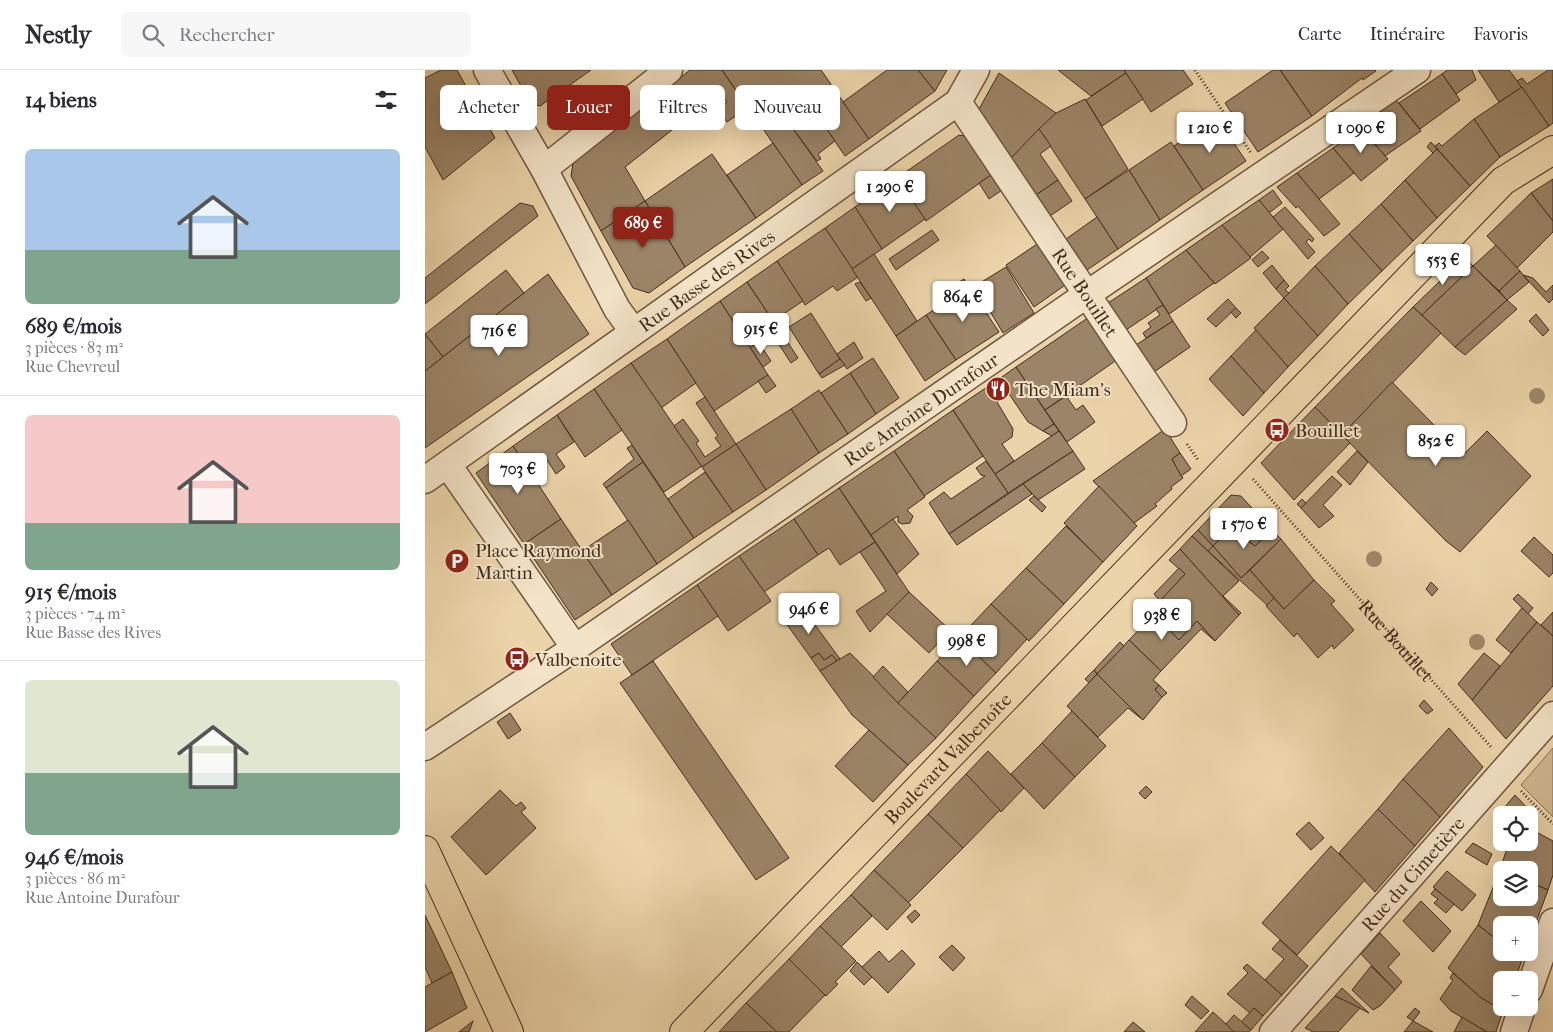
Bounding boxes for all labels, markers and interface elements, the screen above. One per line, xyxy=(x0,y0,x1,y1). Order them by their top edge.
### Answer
search box xyxy=(121,12,471,57)
text: Nestly xyxy=(25,21,91,49)
icon: search xyxy=(139,21,167,49)
text: Rechercher xyxy=(179,24,275,46)
text: Carte xyxy=(1298,24,1342,45)
text: Itinéraire xyxy=(1370,24,1445,45)
text: Favoris xyxy=(1473,24,1528,45)
chip: Acheter xyxy=(440,85,537,130)
chip: Louer xyxy=(547,85,630,130)
chip: Filtres xyxy=(640,85,725,130)
chip: Nouveau xyxy=(735,85,840,130)
icon: filters xyxy=(372,86,400,114)
text: 14 biens xyxy=(25,88,97,112)
pin: 1 210 € xyxy=(1164,112,1256,154)
pin: 1 090 € xyxy=(1315,112,1407,154)
text: 1 210 € xyxy=(1188,118,1232,137)
text: 1 090 € xyxy=(1337,118,1385,137)
pin: 1 290 € xyxy=(844,170,936,213)
text: 1 290 € xyxy=(866,177,914,196)
icon: home xyxy=(168,182,258,272)
pin: 689 € xyxy=(608,206,678,249)
text: 689 € xyxy=(624,213,662,232)
street label: Rue Basse des Rives xyxy=(635,225,779,337)
street label: Rue Bouillet xyxy=(1047,244,1122,342)
pin: 553 € xyxy=(1408,244,1478,286)
text: 553 € xyxy=(1426,250,1460,269)
pin: 864 € xyxy=(928,280,998,323)
text: 864 € xyxy=(943,287,983,306)
pin: 915 € xyxy=(726,312,796,355)
text: 689 €/mois xyxy=(25,314,122,338)
pin: 716 € xyxy=(464,314,534,357)
text: 915 € xyxy=(744,319,778,338)
text: 716 € xyxy=(482,321,516,340)
text: 3 pièces · 83 m² xyxy=(25,338,123,357)
street label: Rue Antoine Durafour xyxy=(840,348,1004,471)
text: Rue Chevreul xyxy=(25,357,120,376)
restaurant icon: The Miam's xyxy=(985,376,1011,402)
place label: The Miam's xyxy=(1015,379,1111,401)
bus stop icon: Bouillet xyxy=(1264,417,1290,443)
place label: Bouillet xyxy=(1295,420,1360,442)
pin: 852 € xyxy=(1401,424,1471,467)
text: 852 € xyxy=(1418,431,1454,450)
icon: home xyxy=(168,447,258,537)
pin: 703 € xyxy=(483,452,553,495)
text: 703 € xyxy=(500,459,536,478)
pin: 1 570 € xyxy=(1198,508,1290,550)
text: 1 570 € xyxy=(1221,514,1267,533)
place label: Place Raymond Martin xyxy=(475,540,602,584)
parking icon: Place Raymond Martin xyxy=(444,548,470,574)
text: 915 €/mois xyxy=(25,580,116,604)
pin: 946 € xyxy=(774,592,844,635)
street label: Rue Bouillet xyxy=(1353,596,1438,687)
pin: 938 € xyxy=(1127,598,1197,641)
text: 946 € xyxy=(789,599,829,618)
text: 3 pièces · 74 m² xyxy=(25,604,125,623)
text: 938 € xyxy=(1144,605,1180,624)
text: Rue Basse des Rives xyxy=(25,623,161,642)
pin: 998 € xyxy=(932,624,1002,667)
text: 998 € xyxy=(948,631,986,650)
bus stop icon: Valbenoite xyxy=(504,646,530,672)
place label: Valbenoite xyxy=(534,649,622,671)
street label: Boulevard Valbenoîte xyxy=(880,689,1016,829)
icon: home xyxy=(168,712,258,802)
map controls xyxy=(1493,806,1538,1016)
button: locate xyxy=(1493,806,1538,851)
street label: Rue du Cimetière xyxy=(1357,813,1470,936)
text: 946 €/mois xyxy=(25,845,124,869)
button: layers xyxy=(1493,861,1538,906)
text: 3 pièces · 86 m² xyxy=(25,869,125,888)
text: Rue Antoine Durafour xyxy=(25,888,180,907)
button: + xyxy=(1493,916,1538,961)
button: − xyxy=(1493,971,1538,1016)

